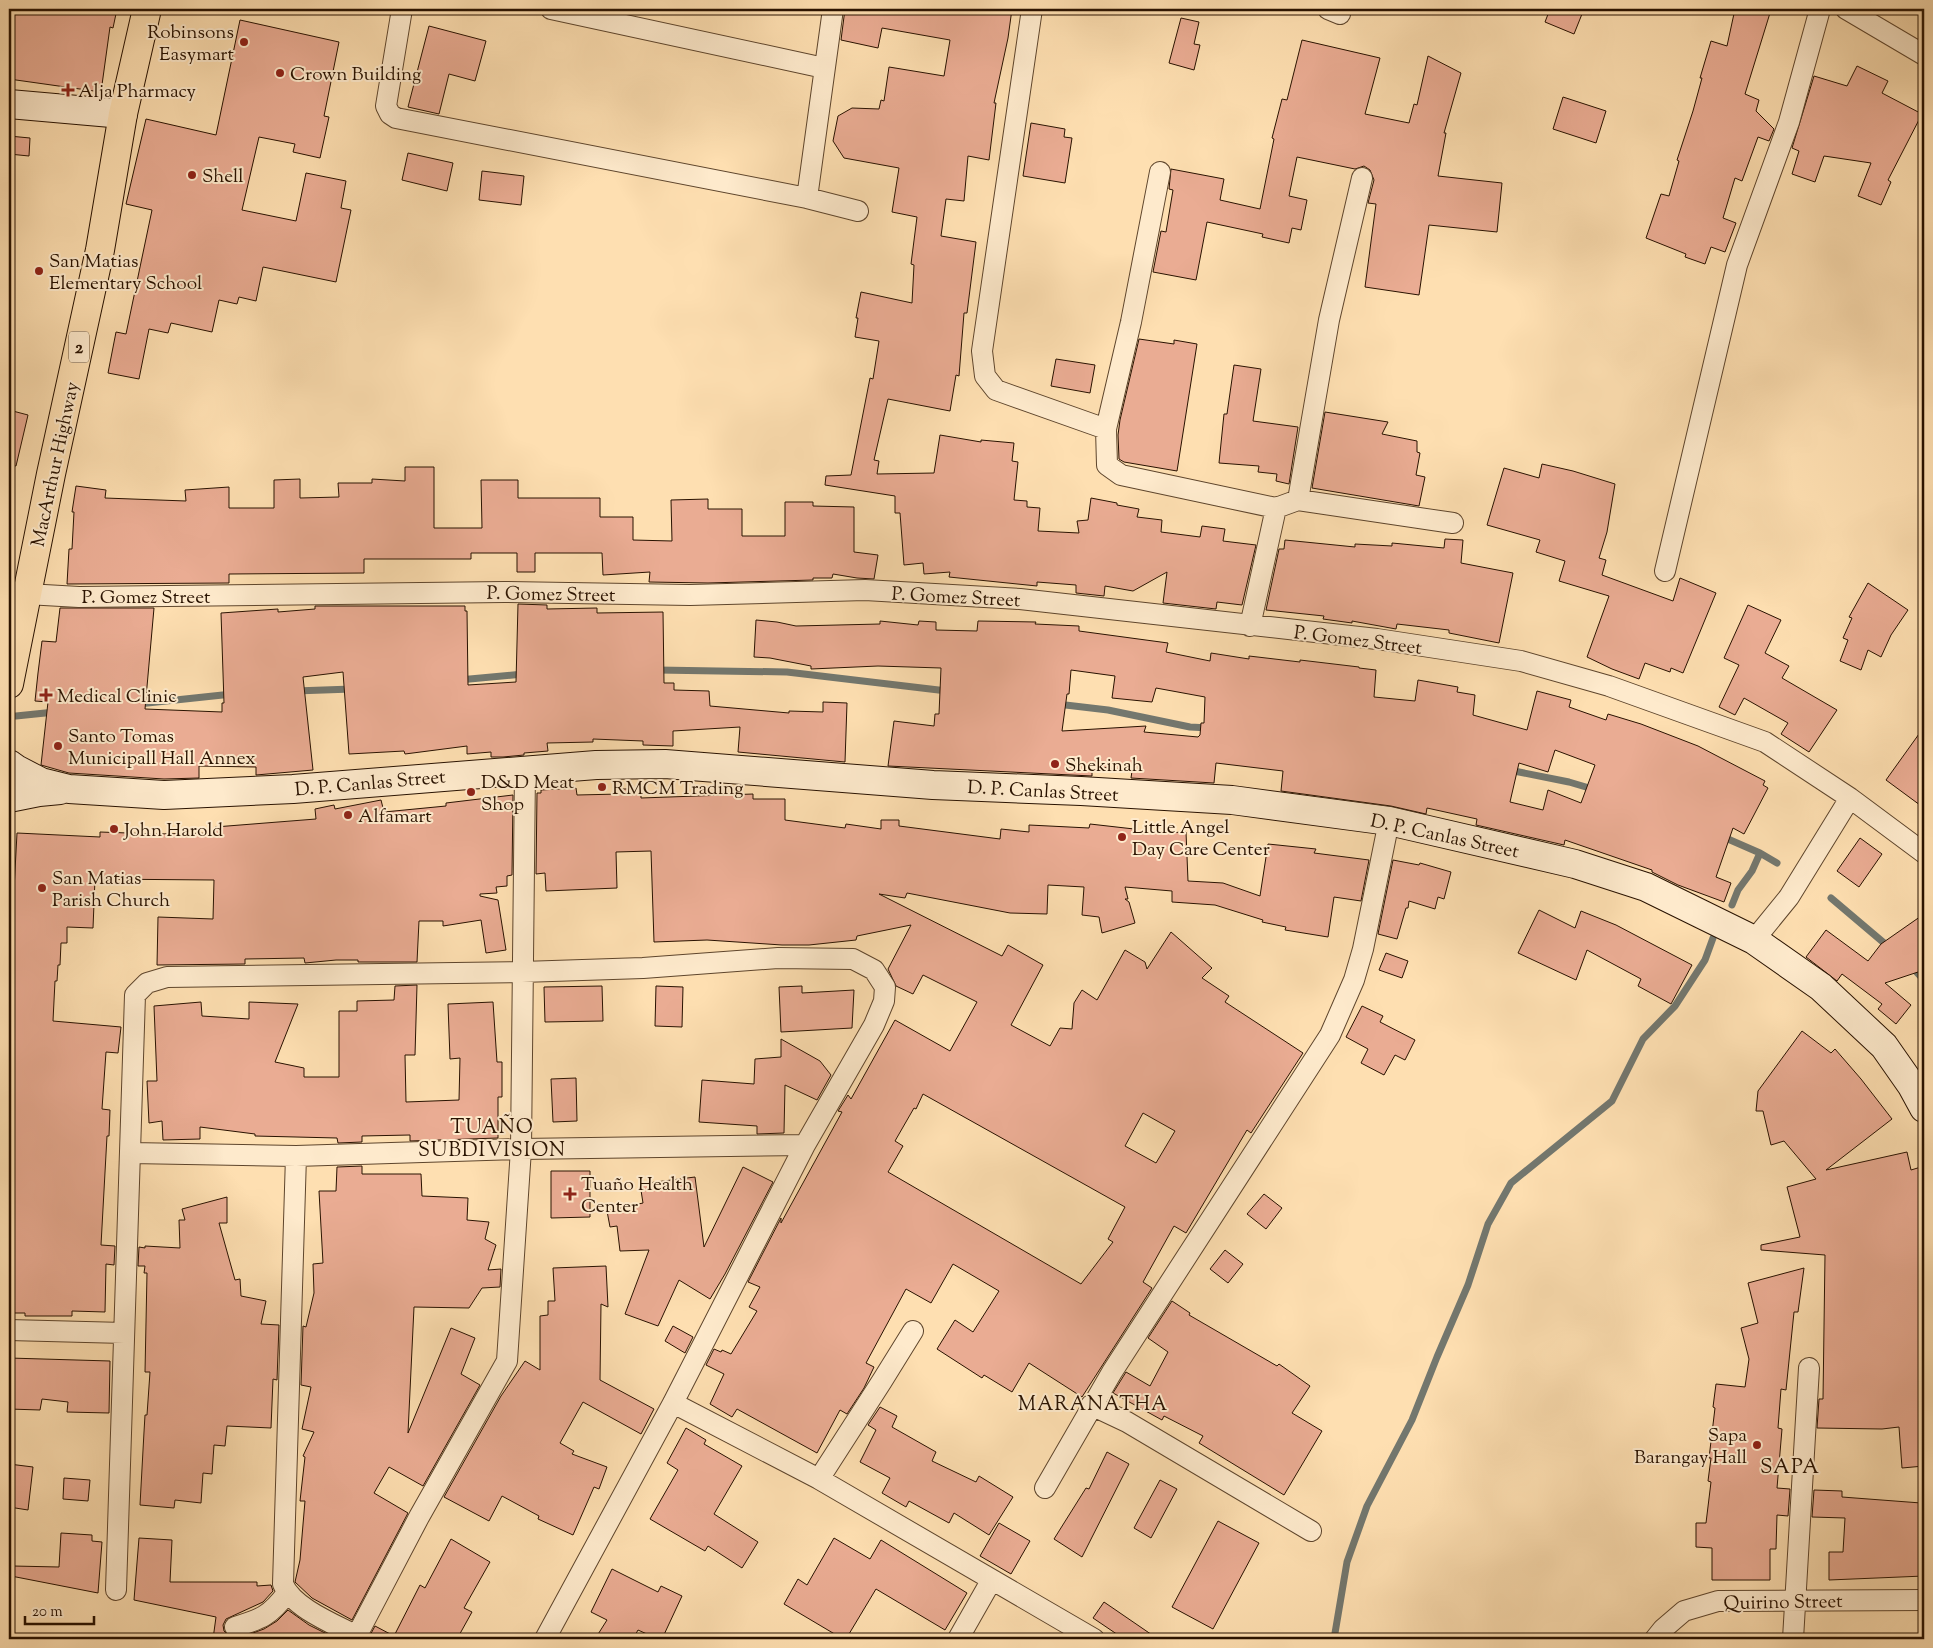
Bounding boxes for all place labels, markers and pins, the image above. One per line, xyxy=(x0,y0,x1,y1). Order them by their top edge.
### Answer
place label: Robinsons Easymart xyxy=(147,20,234,69)
marker: Robinsons Easymart xyxy=(238,36,250,48)
place label: Crown Building xyxy=(290,62,421,89)
marker: Crown Building xyxy=(274,67,286,79)
place label: Alja Pharmacy xyxy=(78,79,196,106)
marker: Alja Pharmacy xyxy=(62,84,74,96)
place label: Shell xyxy=(202,164,244,191)
marker: Shell xyxy=(186,169,198,181)
place label: San Matias Elementary School xyxy=(49,249,202,298)
marker: San Matias Elementary School xyxy=(33,265,45,277)
place label: Medical Clinic xyxy=(57,684,177,711)
marker: Medical Clinic xyxy=(39,688,53,702)
place label: Santo Tomas Municipall Hall Annex xyxy=(68,724,256,773)
marker: Santo Tomas Municipall Hall Annex xyxy=(52,740,64,752)
place label: Shekinah xyxy=(1065,753,1143,780)
marker: Shekinah xyxy=(1049,758,1061,770)
place label: D&D Meat Shop xyxy=(481,770,575,819)
place label: RMCM Trading xyxy=(612,776,743,803)
marker: RMCM Trading xyxy=(596,781,608,793)
marker: D&D Meat Shop xyxy=(465,786,477,798)
place label: Alfamart xyxy=(358,804,432,831)
marker: Alfamart xyxy=(342,809,354,821)
place label: Little Angel Day Care Center xyxy=(1132,815,1270,864)
place label: John Harold xyxy=(123,818,223,845)
marker: John Harold xyxy=(108,823,120,835)
marker: Little Angel Day Care Center xyxy=(1116,831,1128,843)
place label: San Matias Parish Church xyxy=(52,866,170,915)
marker: San Matias Parish Church xyxy=(36,882,48,894)
place label: Tuaño Health Center xyxy=(581,1172,693,1221)
marker: Tuaño Health Center xyxy=(563,1187,577,1201)
place label: Sapa Barangay Hall xyxy=(1634,1423,1747,1472)
marker: Sapa Barangay Hall xyxy=(1751,1439,1763,1451)

